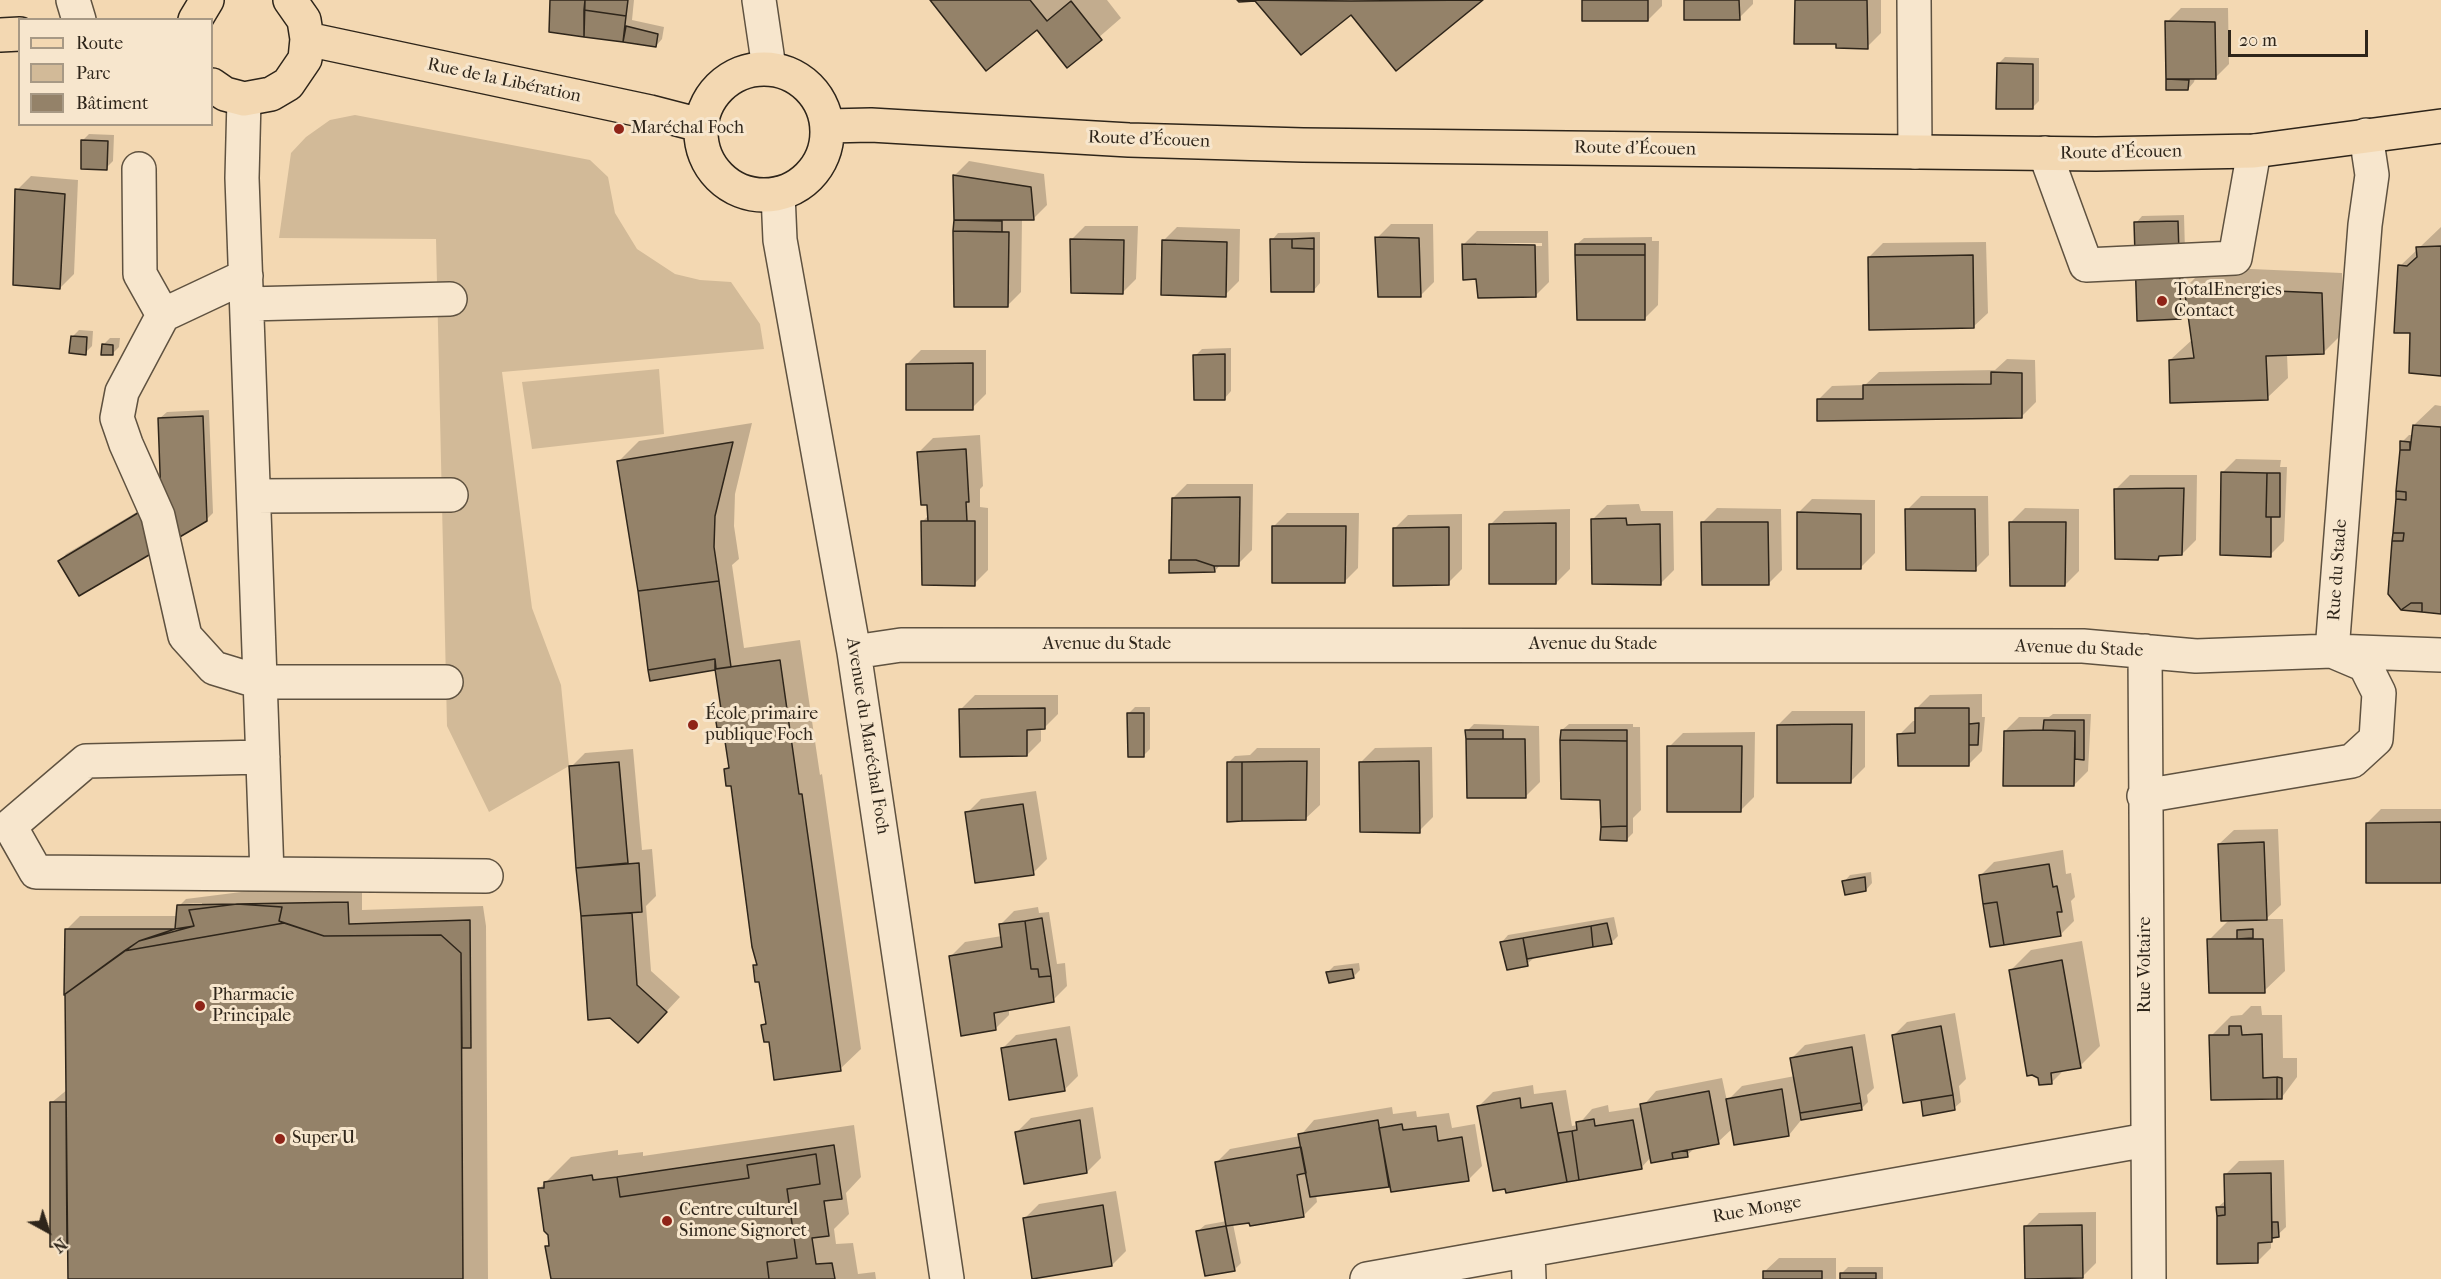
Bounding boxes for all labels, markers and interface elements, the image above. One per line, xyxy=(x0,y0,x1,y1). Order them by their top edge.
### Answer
legend xyxy=(18,18,213,126)
scale bar xyxy=(2231,18,2370,56)
text: 20 m xyxy=(2239,30,2277,51)
text: Route xyxy=(76,33,123,54)
street label: Rue de la Libération xyxy=(425,54,583,108)
text: Parc xyxy=(76,63,111,84)
text: Bâtiment xyxy=(76,93,148,114)
place label: Maréchal Foch xyxy=(631,118,744,140)
marker: Maréchal Foch xyxy=(612,122,626,136)
street label: Route d'Écouen xyxy=(1088,127,1210,153)
street label: Route d'Écouen xyxy=(1574,137,1696,161)
street label: Route d'Écouen xyxy=(2060,141,2182,165)
place label: TotalEnergies Contact xyxy=(2174,280,2282,322)
marker: TotalEnergies Contact xyxy=(2155,294,2169,308)
street label: Rue du Stade xyxy=(2324,518,2352,622)
street label: Avenue du Stade xyxy=(1043,634,1171,656)
street label: Avenue du Stade xyxy=(1529,634,1657,656)
street label: Avenue du Maréchal Foch xyxy=(841,636,893,836)
street label: Avenue du Stade xyxy=(2014,636,2144,662)
place label: École primaire publique Foch xyxy=(705,704,818,746)
marker: École primaire publique Foch xyxy=(686,718,700,732)
street label: Rue Voltaire xyxy=(2135,917,2157,1013)
place label: Pharmacie Principale xyxy=(212,985,294,1028)
marker: Pharmacie Principale xyxy=(193,999,207,1013)
place label: Super U xyxy=(292,1128,356,1150)
marker: Super U xyxy=(273,1132,287,1146)
street label: Rue Monge xyxy=(1711,1192,1803,1228)
place label: Centre culturel Simone Signoret xyxy=(679,1200,807,1242)
north arrow xyxy=(18,1201,78,1261)
marker: Centre culturel Simone Signoret xyxy=(660,1214,674,1228)
text: N xyxy=(49,1234,71,1256)

